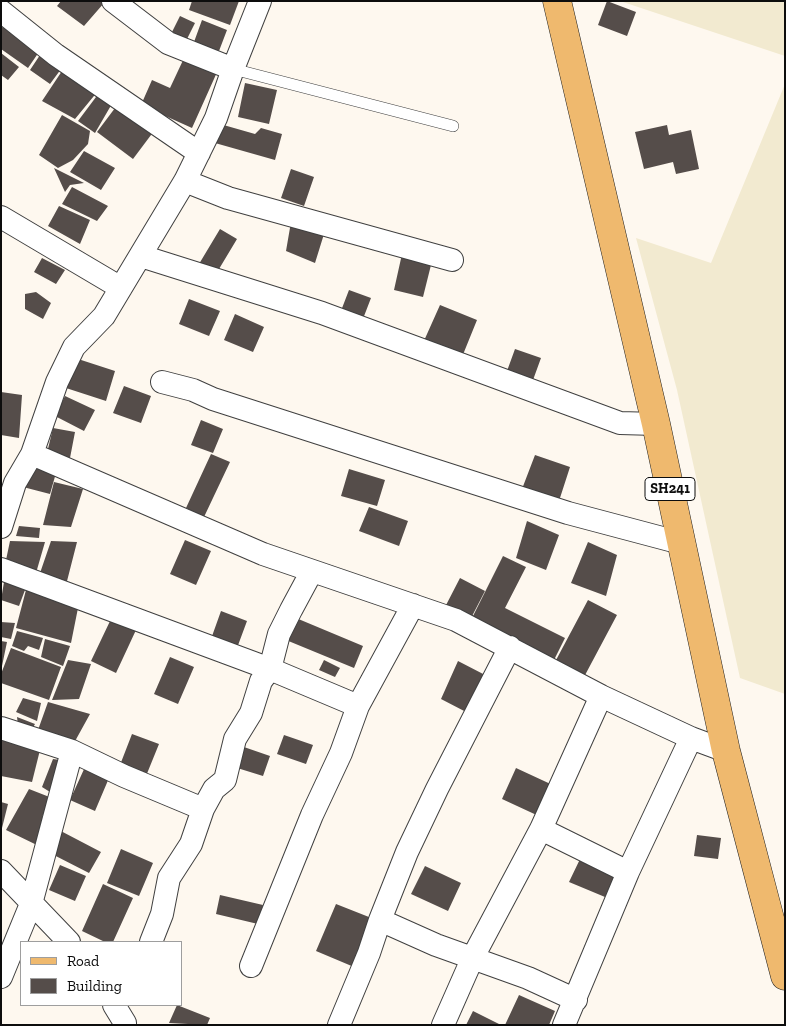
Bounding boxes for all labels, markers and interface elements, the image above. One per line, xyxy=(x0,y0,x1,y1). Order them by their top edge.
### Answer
road number: SH241 xyxy=(645,478,695,500)
legend xyxy=(20,941,182,1006)
text: Road xyxy=(67,952,99,970)
text: Building xyxy=(67,977,122,995)

